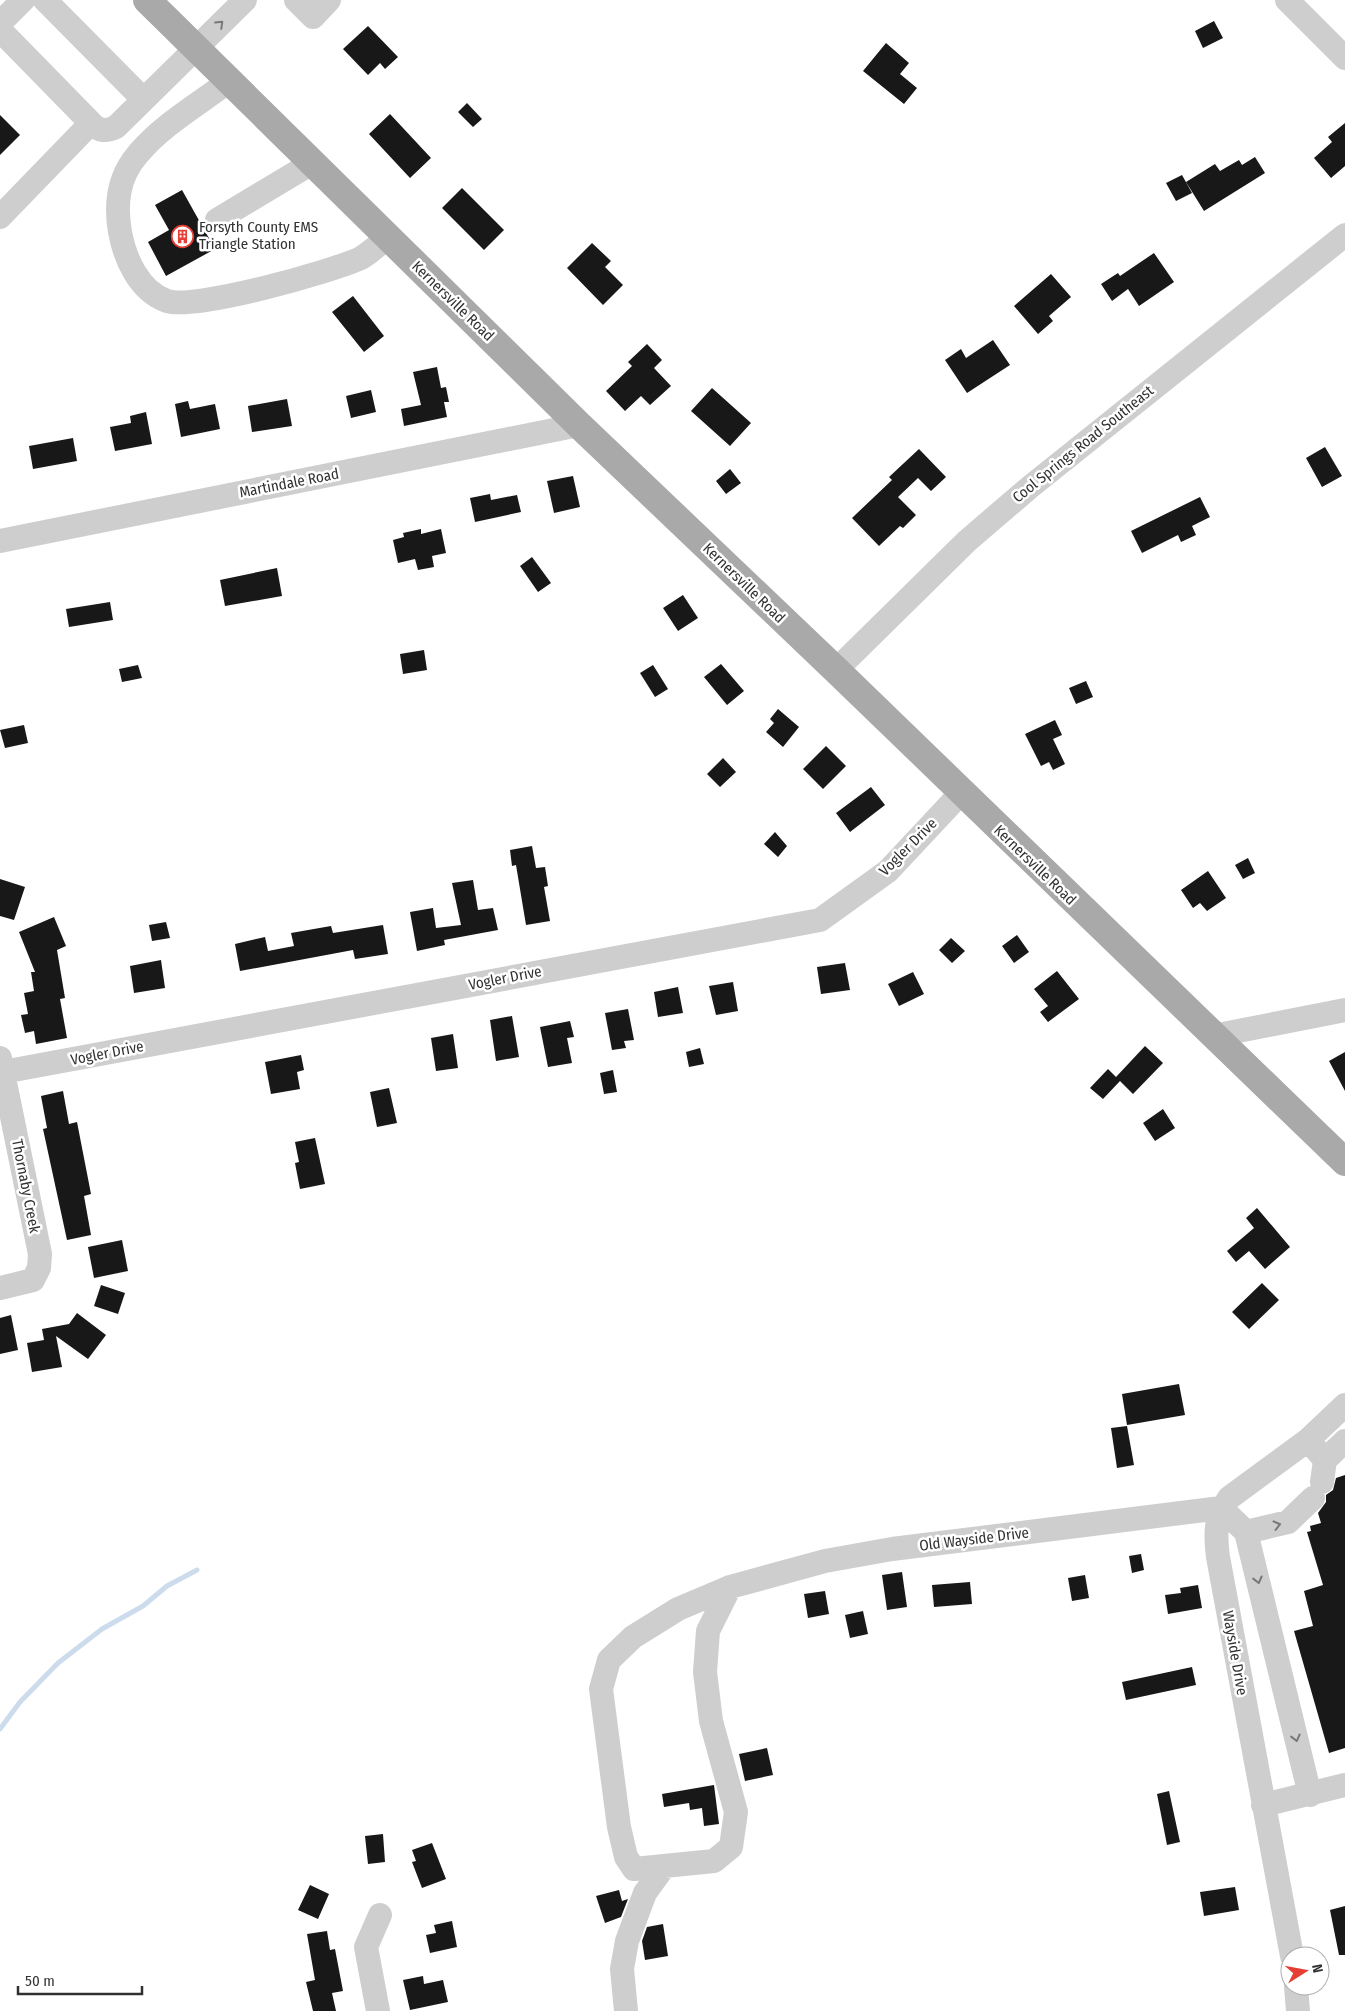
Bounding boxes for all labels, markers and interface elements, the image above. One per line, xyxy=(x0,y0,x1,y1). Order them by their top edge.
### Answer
one-way arrow xyxy=(215,21,224,30)
place label: Forsyth County EMS Triangle Station xyxy=(199,218,318,253)
building icon: Forsyth County EMS Triangle Station xyxy=(171,224,195,248)
street label: Kernersville Road xyxy=(408,257,498,345)
street label: Cool Springs Road Southeast xyxy=(1009,381,1157,506)
street label: Martindale Road xyxy=(238,465,340,501)
street label: Kernersville Road xyxy=(699,539,789,627)
street label: Vogler Drive xyxy=(875,814,941,880)
street label: Kernersville Road xyxy=(990,821,1080,909)
street label: Vogler Drive xyxy=(467,962,543,994)
street label: Vogler Drive xyxy=(69,1037,145,1069)
street label: Thornaby Creek xyxy=(8,1137,44,1235)
one-way arrow xyxy=(1272,1520,1280,1530)
street label: Old Wayside Drive xyxy=(918,1523,1030,1555)
one-way arrow xyxy=(1252,1575,1263,1584)
street label: Wayside Drive xyxy=(1219,1609,1251,1697)
one-way arrow xyxy=(1290,1733,1301,1742)
north arrow xyxy=(1280,1946,1330,1996)
text: N xyxy=(1308,1963,1326,1974)
scale bar xyxy=(18,1964,141,1996)
text: 50 m xyxy=(25,1972,55,1990)

